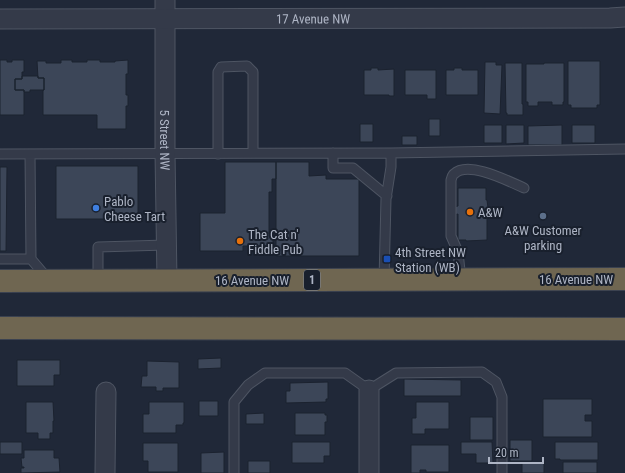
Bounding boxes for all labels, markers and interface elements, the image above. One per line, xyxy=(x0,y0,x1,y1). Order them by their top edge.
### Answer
street label: 17 Avenue NW xyxy=(276,11,350,27)
street label: 5 Street NW xyxy=(157,110,172,171)
place label: Pablo Cheese Tart xyxy=(104,194,165,224)
marker: Pablo Cheese Tart xyxy=(91,203,101,213)
place label: A&W xyxy=(478,205,503,220)
marker: A&W xyxy=(465,207,475,217)
marker: A&W Customer parking xyxy=(538,211,548,221)
place label: A&W Customer parking xyxy=(504,223,582,253)
place label: The Cat n' Fiddle Pub xyxy=(248,227,302,257)
marker: The Cat n' Fiddle Pub xyxy=(235,236,245,246)
place label: 4th Street NW Station (WB) xyxy=(395,245,466,275)
marker: 4th Street NW Station (WB) xyxy=(382,254,392,264)
road number: 1 xyxy=(304,270,320,290)
street label: 16 Avenue NW xyxy=(539,272,613,287)
street label: 16 Avenue NW xyxy=(215,273,289,288)
scale bar xyxy=(489,439,543,465)
text: 20 m xyxy=(495,446,519,460)

